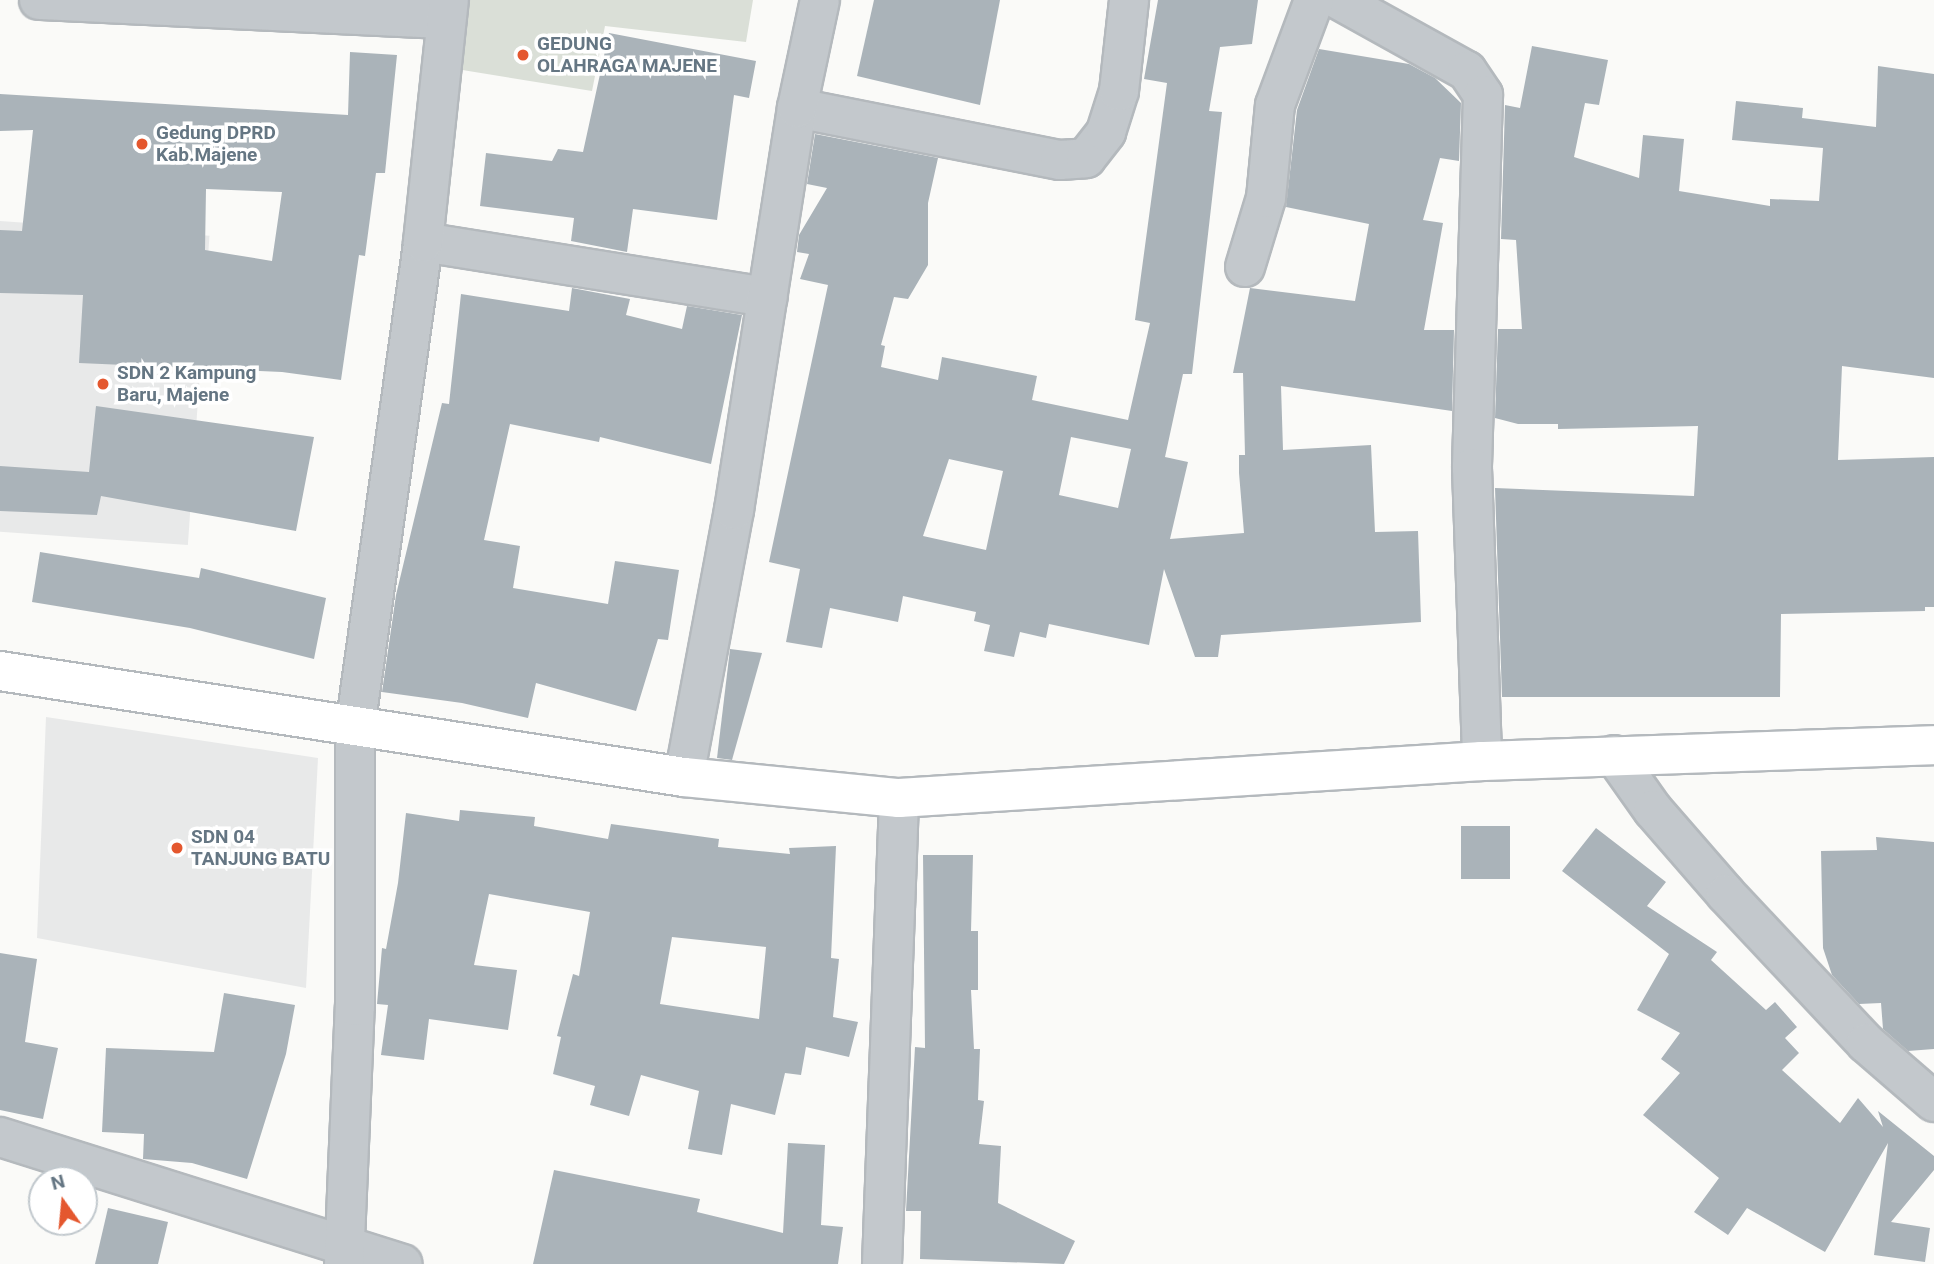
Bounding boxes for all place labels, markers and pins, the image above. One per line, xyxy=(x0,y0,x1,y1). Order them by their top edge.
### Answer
place label: GEDUNG OLAHRAGA MAJENE xyxy=(537,33,717,77)
marker: GEDUNG OLAHRAGA MAJENE xyxy=(515,47,531,63)
place label: Gedung DPRD Kab.Majene xyxy=(156,122,276,166)
marker: Gedung DPRD Kab.Majene xyxy=(134,136,150,152)
place label: SDN 2 Kampung Baru, Majene xyxy=(117,362,256,406)
marker: SDN 2 Kampung Baru, Majene xyxy=(95,376,111,392)
place label: SDN 04 TANJUNG BATU xyxy=(191,826,330,870)
marker: SDN 04 TANJUNG BATU xyxy=(169,840,185,856)

